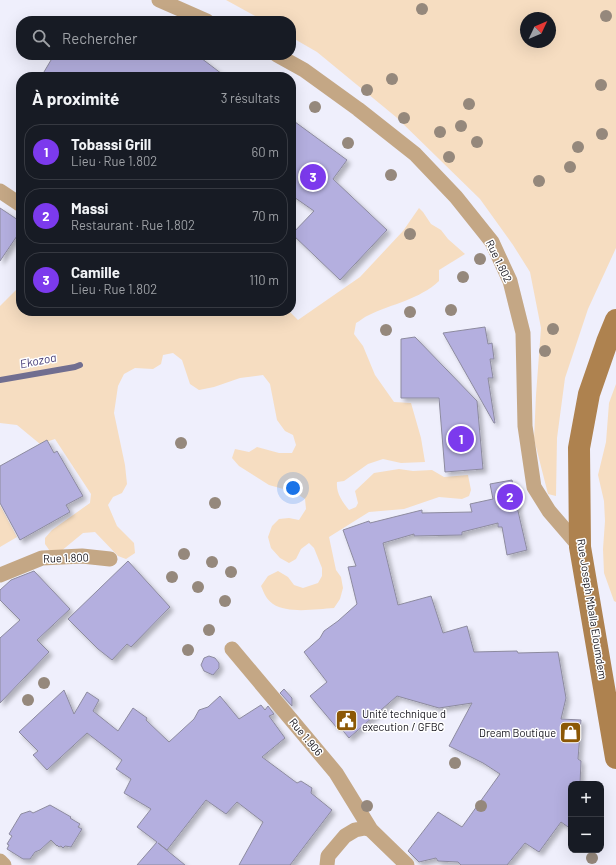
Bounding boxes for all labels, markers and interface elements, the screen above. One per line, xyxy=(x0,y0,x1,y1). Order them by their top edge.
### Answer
north arrow xyxy=(520,12,556,48)
search box xyxy=(16,16,296,60)
icon: search xyxy=(30,27,52,49)
text: Rechercher xyxy=(62,29,138,47)
text: À proximité xyxy=(32,88,119,108)
text: 3 résultats xyxy=(221,90,280,106)
text: Tobassi Grill xyxy=(71,135,151,153)
text: 1 xyxy=(44,144,48,160)
text: 60 m xyxy=(252,144,279,160)
text: Lieu · Rue 1.802 xyxy=(71,153,157,169)
pin: 3 xyxy=(300,162,326,192)
text: Massi xyxy=(71,199,108,217)
text: 2 xyxy=(42,208,50,224)
text: 70 m xyxy=(252,208,279,224)
text: Restaurant · Rue 1.802 xyxy=(71,217,195,233)
street label: Rue 1.802 xyxy=(484,238,515,284)
text: Camille xyxy=(71,263,120,281)
text: 3 xyxy=(42,272,50,288)
text: 110 m xyxy=(249,272,279,288)
text: Lieu · Rue 1.802 xyxy=(71,281,157,297)
water label: Ekozoa xyxy=(18,350,57,370)
pin: 1 xyxy=(448,424,474,454)
your location xyxy=(283,478,303,498)
pin: 2 xyxy=(497,482,523,512)
street label: Rue Joseph Mballa Eloumdem xyxy=(575,538,610,680)
street label: Rue 1.800 xyxy=(43,550,89,565)
public building icon: Unité technique d execution / GFBC xyxy=(334,707,360,733)
place label: Unité technique d execution / GFBC xyxy=(362,707,446,733)
street label: Rue 1.906 xyxy=(287,715,326,758)
shop icon: Dream Boutique xyxy=(558,720,584,746)
place label: Dream Boutique xyxy=(479,726,556,739)
map controls xyxy=(568,781,604,853)
button: + xyxy=(568,781,604,817)
button: − xyxy=(568,817,604,853)

